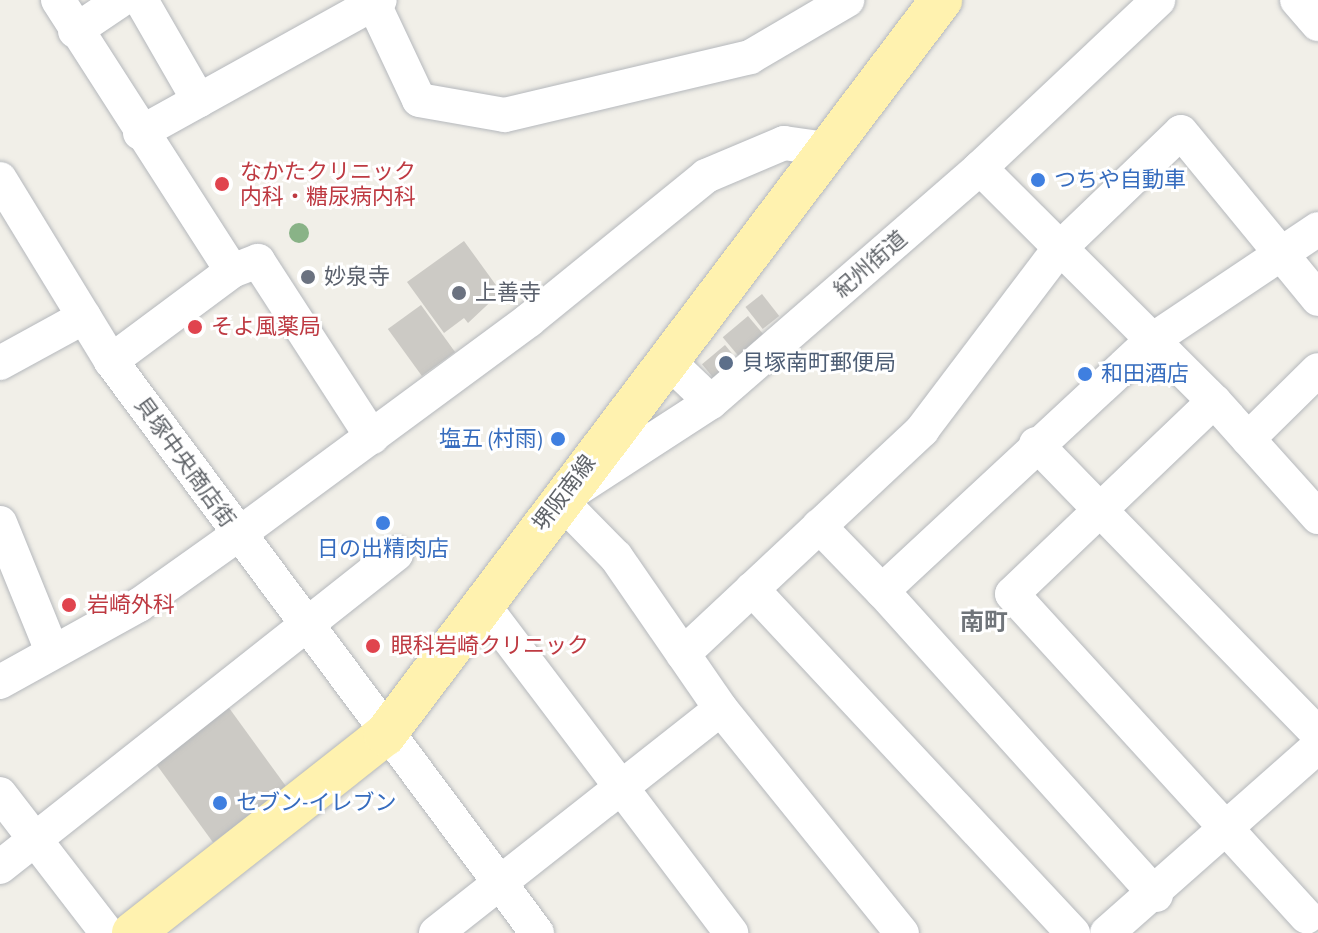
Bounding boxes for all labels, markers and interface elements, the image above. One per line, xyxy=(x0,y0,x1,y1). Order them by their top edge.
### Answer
place label: なかたクリニック 内科・糖尿病内科 xyxy=(240,158,416,210)
place label: つちや自動車 xyxy=(1054,167,1186,193)
marker: つちや自動車 xyxy=(1029,171,1047,189)
marker: なかたクリニック 内科・糖尿病内科 xyxy=(211,173,233,195)
street label: 紀州街道 xyxy=(828,225,912,303)
place label: 妙泉寺 xyxy=(324,264,390,290)
marker: 妙泉寺 xyxy=(299,268,317,286)
place label: 上善寺 xyxy=(475,280,541,306)
marker: 上善寺 xyxy=(450,284,468,302)
place label: そよ風薬局 xyxy=(211,314,321,340)
marker: そよ風薬局 xyxy=(186,318,204,336)
place label: 貝塚南町郵便局 xyxy=(742,350,896,376)
marker: 貝塚南町郵便局 xyxy=(717,354,735,372)
place label: 和田酒店 xyxy=(1101,361,1189,387)
marker: 和田酒店 xyxy=(1076,365,1094,383)
street label: 貝塚中央商店街 xyxy=(129,392,241,532)
place label: 塩五 (村雨) xyxy=(439,426,542,452)
marker: 塩五 (村雨) xyxy=(549,430,567,448)
street label: 堺阪南線 xyxy=(527,450,601,536)
marker: 日の出精肉店 xyxy=(374,514,392,532)
place label: 日の出精肉店 xyxy=(317,536,449,562)
place label: 岩崎外科 xyxy=(87,592,175,618)
marker: 岩崎外科 xyxy=(58,594,80,616)
district label: 南町 xyxy=(960,608,1008,636)
place label: 眼科岩崎クリニック xyxy=(391,633,589,659)
marker: 眼科岩崎クリニック xyxy=(362,635,384,657)
place label: セブン-イレブン xyxy=(236,790,396,816)
marker: セブン-イレブン xyxy=(211,794,229,812)

